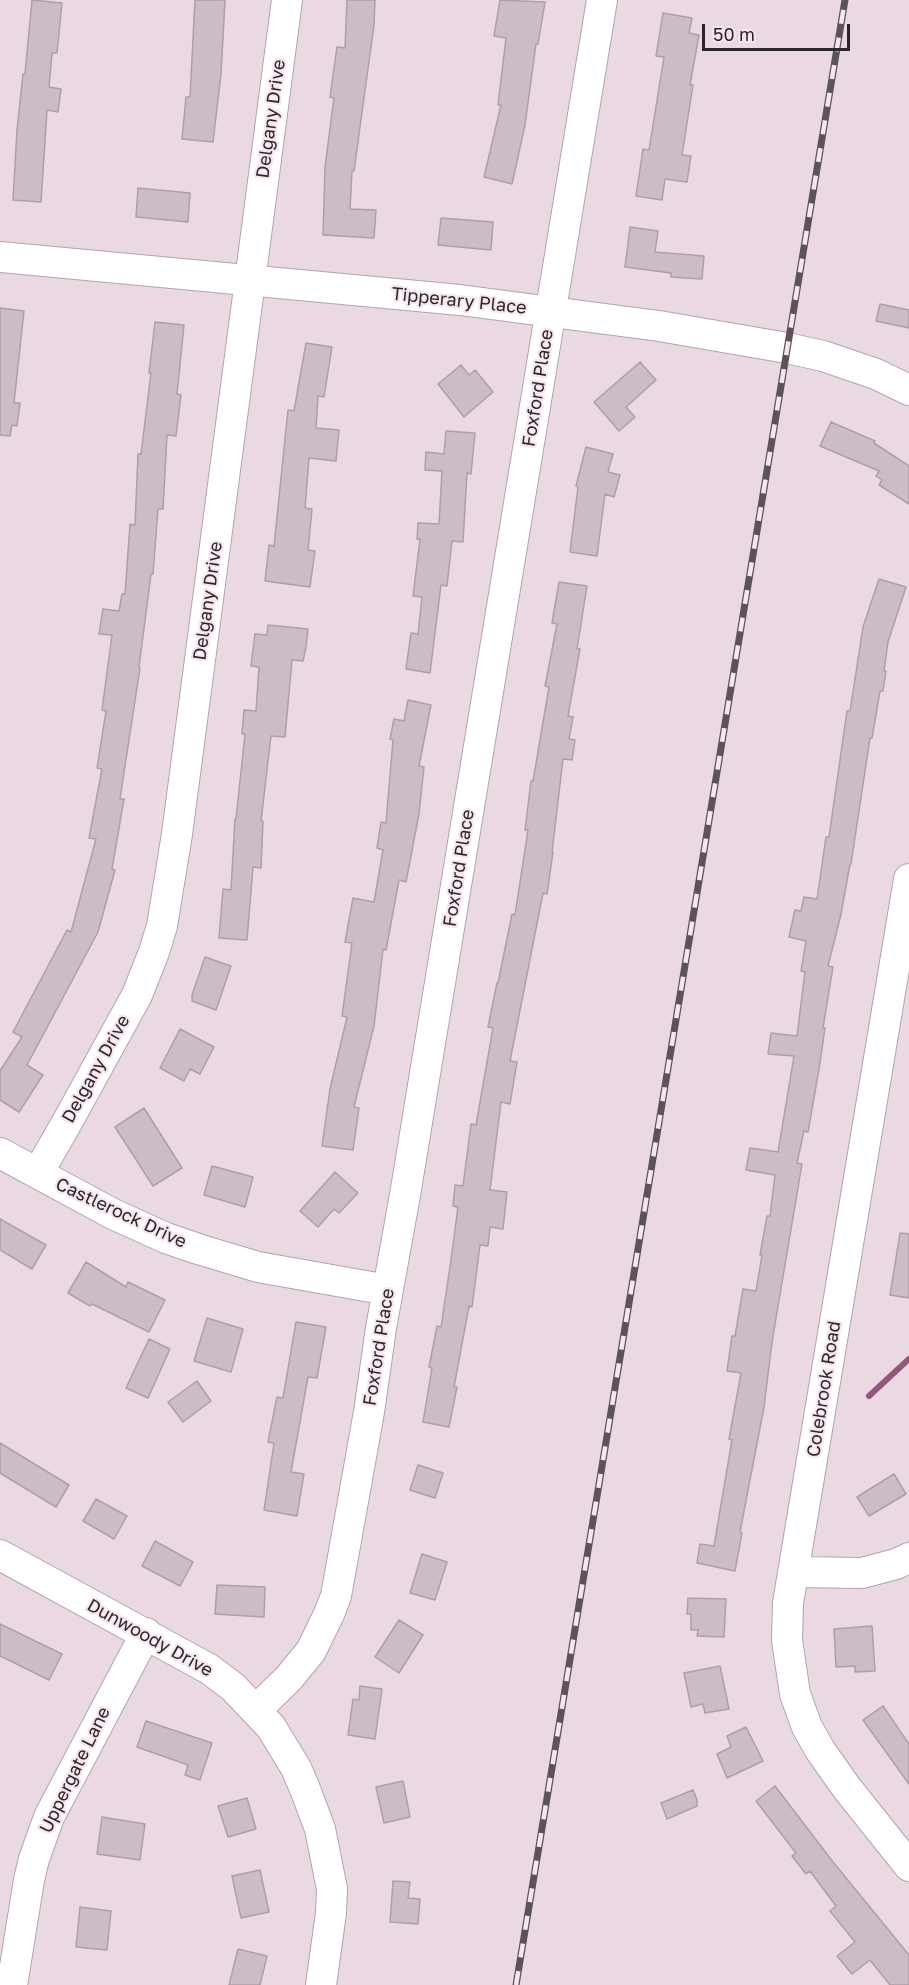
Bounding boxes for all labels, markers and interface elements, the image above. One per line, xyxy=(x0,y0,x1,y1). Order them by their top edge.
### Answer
scale bar xyxy=(705,12,854,50)
text: 50 m xyxy=(713,23,755,45)
street label: Delgany Drive xyxy=(252,58,290,180)
street label: Tipperary Place xyxy=(390,283,528,319)
street label: Foxford Place xyxy=(518,328,558,448)
street label: Delgany Drive xyxy=(189,540,227,662)
street label: Foxford Place xyxy=(439,808,479,928)
street label: Delgany Drive xyxy=(58,1011,134,1127)
street label: Castlerock Drive xyxy=(52,1173,190,1253)
street label: Foxford Place xyxy=(359,1287,399,1407)
street label: Colebrook Road xyxy=(803,1319,845,1459)
street label: Dunwoody Drive xyxy=(83,1594,217,1682)
street label: Uppergate Lane xyxy=(35,1703,115,1837)

